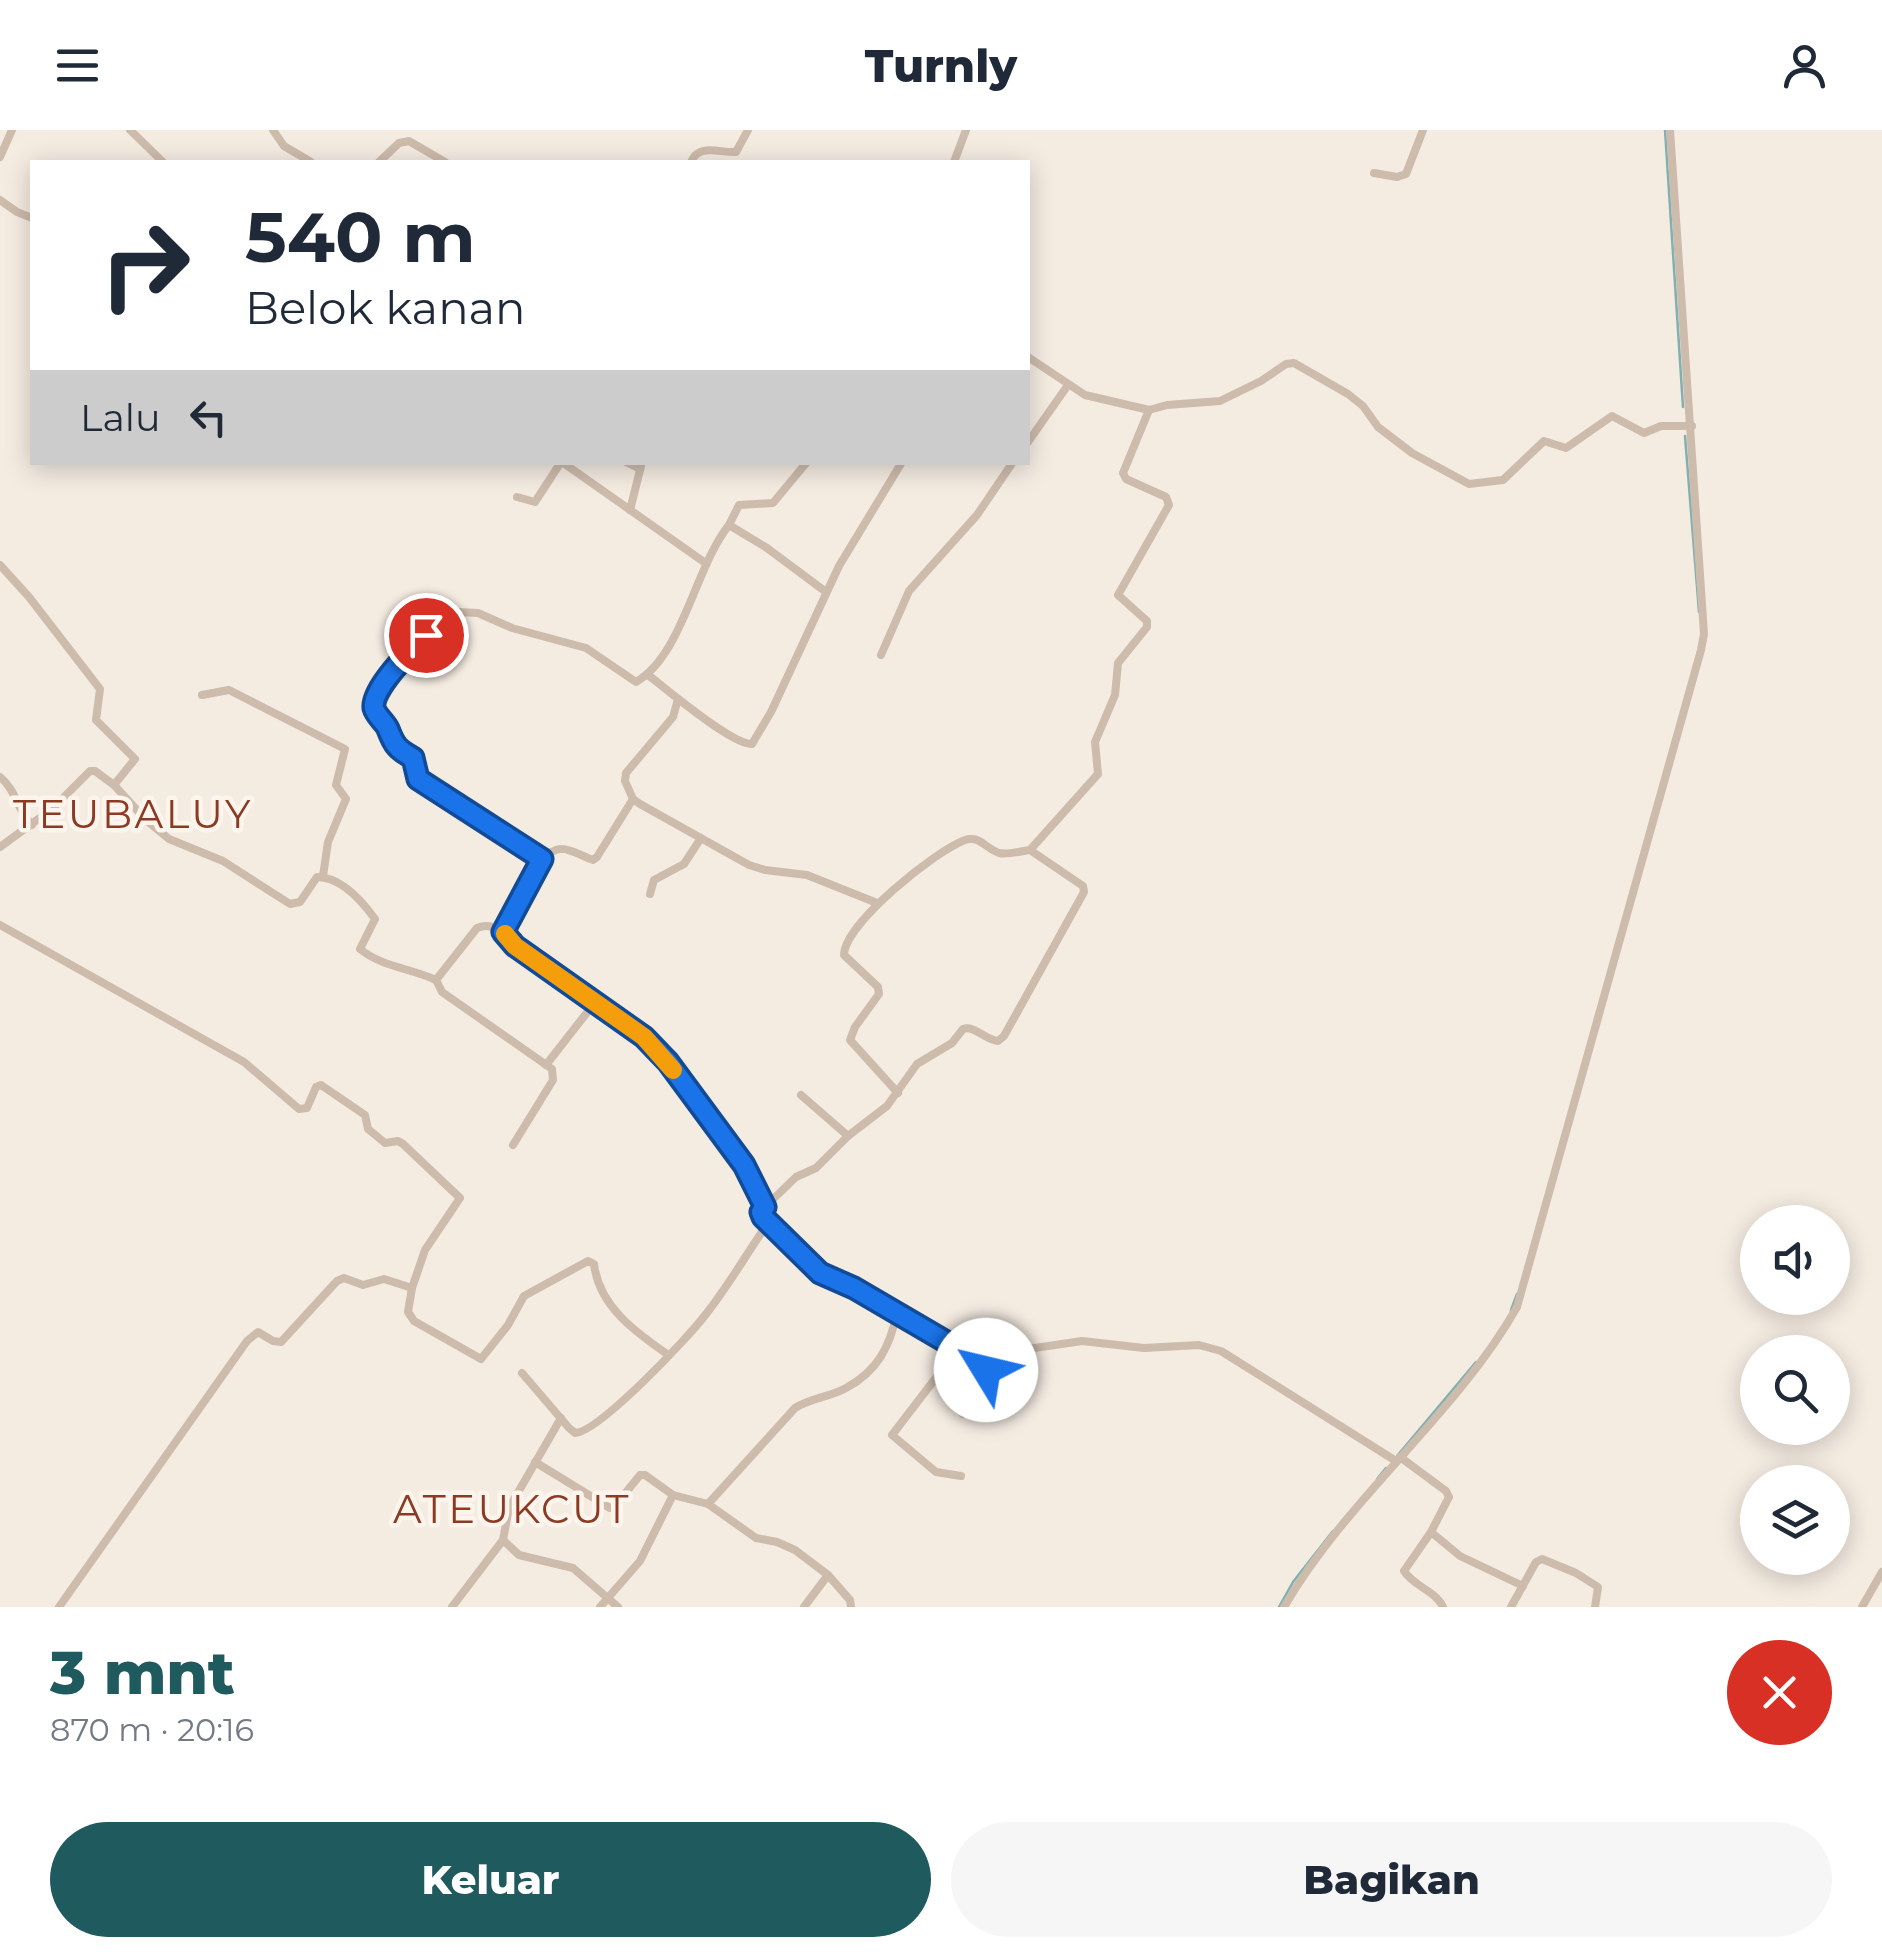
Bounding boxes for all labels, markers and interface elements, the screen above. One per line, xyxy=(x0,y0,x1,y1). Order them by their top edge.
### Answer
icon: menu xyxy=(50,38,105,93)
text: Turnly xyxy=(865,38,1017,93)
icon: person xyxy=(1777,38,1832,93)
text: 540 m xyxy=(245,194,476,280)
icon: right xyxy=(80,200,210,330)
text: Belok kanan xyxy=(245,280,526,335)
icon: left xyxy=(181,390,236,445)
text: Lalu xyxy=(80,394,161,441)
pin xyxy=(384,593,469,678)
icon: arrive xyxy=(399,608,454,663)
district label: TEUBALUY xyxy=(13,789,253,838)
map controls xyxy=(1740,1205,1850,1575)
button: sound xyxy=(1740,1205,1850,1315)
position arrow xyxy=(934,1318,1038,1422)
button: search xyxy=(1740,1335,1850,1445)
button: layers xyxy=(1740,1465,1850,1575)
district label: ATEUKCUT xyxy=(393,1484,631,1533)
text: 3 mnt xyxy=(50,1636,235,1709)
button: close xyxy=(1727,1640,1832,1745)
text: 870 m · 20:16 xyxy=(50,1710,254,1749)
button: Keluar xyxy=(50,1822,931,1937)
button: Bagikan xyxy=(951,1822,1832,1937)

